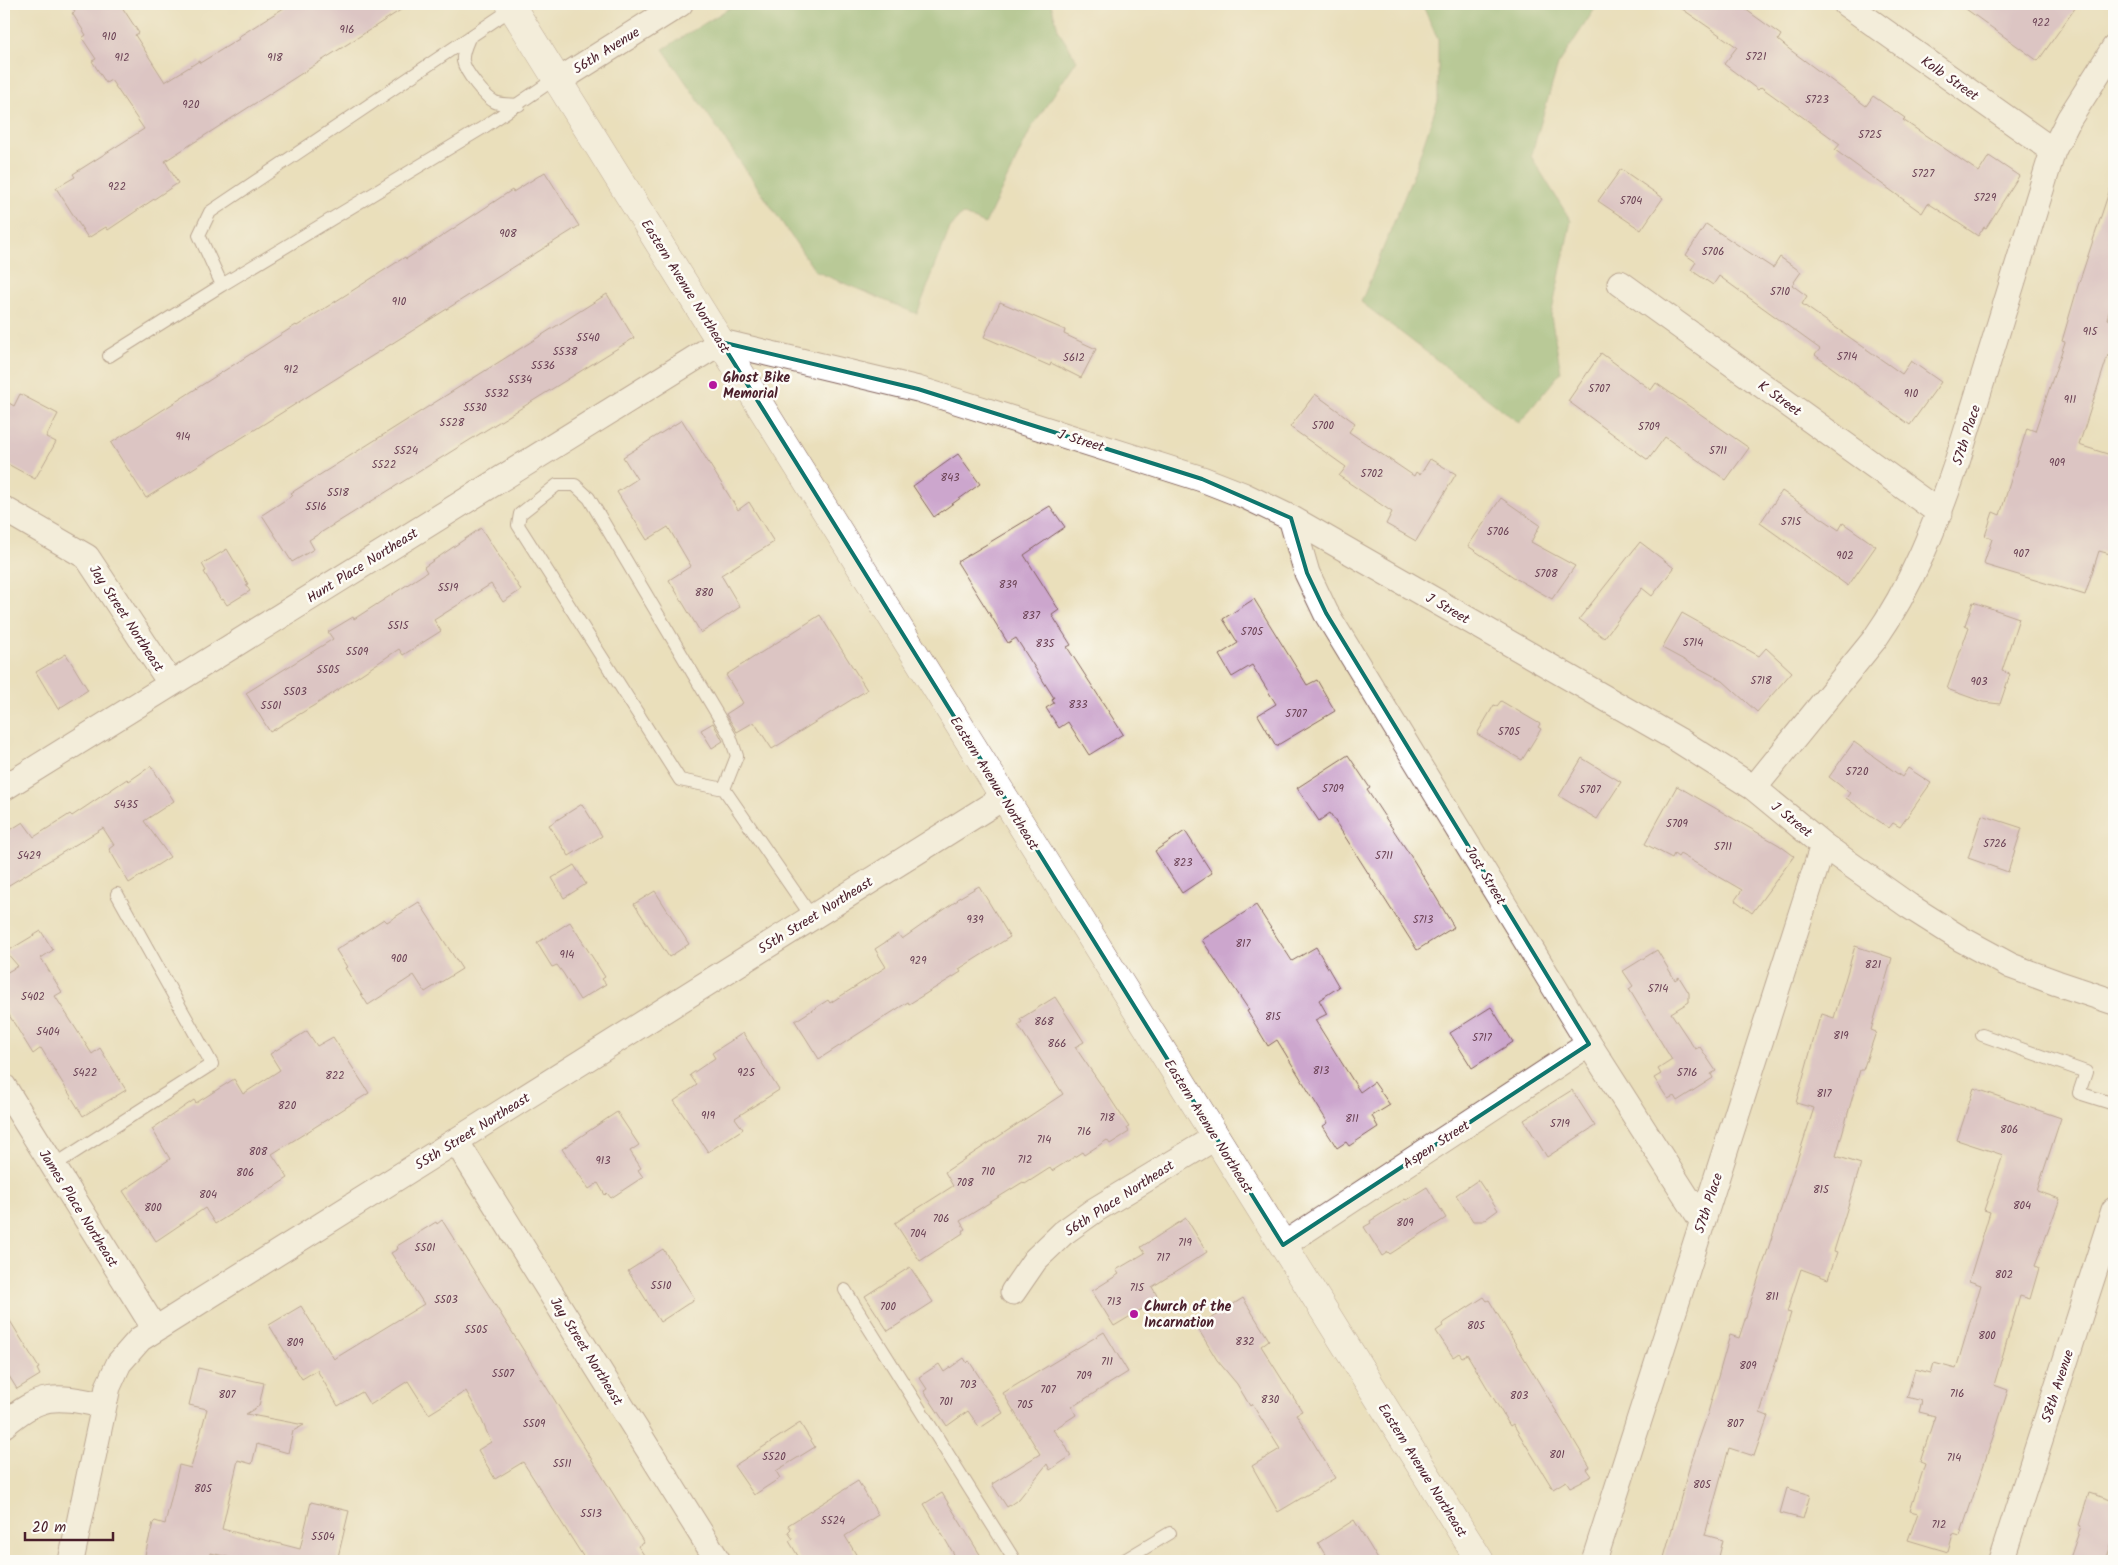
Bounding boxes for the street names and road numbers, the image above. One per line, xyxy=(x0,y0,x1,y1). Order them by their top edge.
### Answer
street label: 56th Avenue xyxy=(569,21,645,80)
street label: Kolb Street xyxy=(1916,51,1983,107)
street label: Eastern Avenue Northeast xyxy=(635,215,736,358)
street label: K Street xyxy=(1753,375,1806,423)
street label: 57th Place xyxy=(1947,401,1987,468)
street label: J Street xyxy=(1055,423,1107,459)
street label: Hunt Place Northeast xyxy=(302,522,423,609)
street label: Jay Street Northeast xyxy=(83,561,169,677)
street label: J Street xyxy=(1421,587,1474,631)
street label: Eastern Avenue Northeast xyxy=(944,712,1045,855)
street label: J Street xyxy=(1766,796,1817,844)
street label: Jost Street xyxy=(1459,842,1512,910)
street label: 55th Street Northeast xyxy=(754,871,878,960)
street label: Eastern Avenue Northeast xyxy=(1158,1055,1259,1198)
street label: 55th Street Northeast xyxy=(411,1087,535,1176)
street label: Aspen Street xyxy=(1399,1115,1475,1175)
street label: James Place Northeast xyxy=(33,1145,124,1272)
street label: 56th Place Northeast xyxy=(1060,1155,1179,1243)
street label: 57th Place xyxy=(1689,1169,1729,1236)
street label: Jay Street Northeast xyxy=(544,1293,629,1410)
street label: 58th Avenue xyxy=(2036,1346,2080,1426)
street label: Eastern Avenue Northeast xyxy=(1372,1399,1473,1542)

